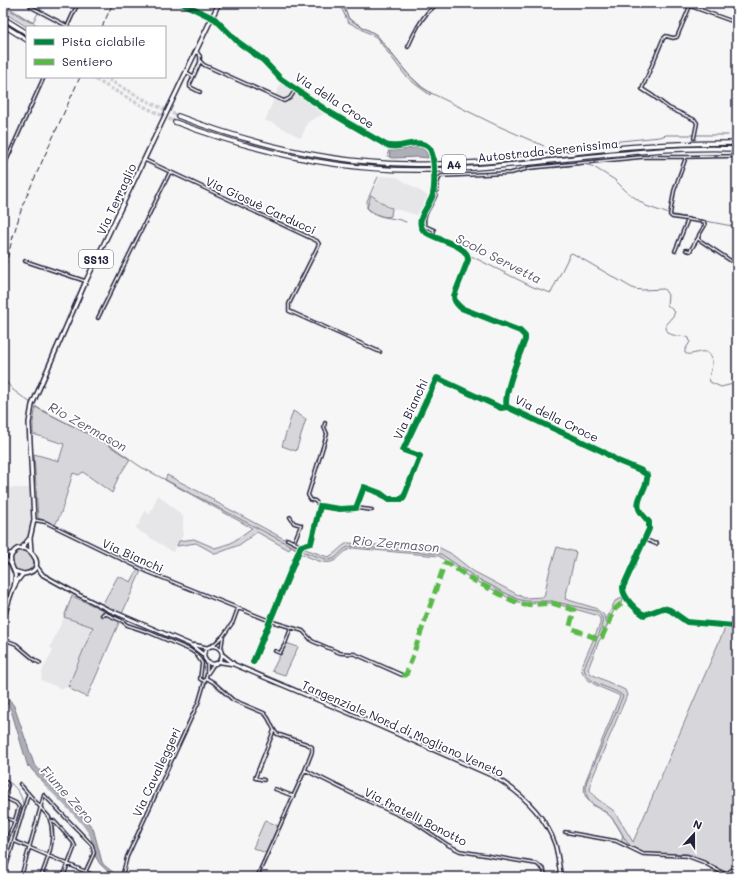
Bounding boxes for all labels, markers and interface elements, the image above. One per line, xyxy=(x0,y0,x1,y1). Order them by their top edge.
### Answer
legend xyxy=(26,26,166,78)
text: Pista ciclabile xyxy=(62,33,145,49)
text: Sentiero xyxy=(62,53,112,69)
street label: Via della Croce xyxy=(292,68,378,132)
street label: Autostrada Serenissima xyxy=(477,135,619,165)
road number: A4 xyxy=(442,155,466,173)
street label: Via Terraglio xyxy=(92,161,140,237)
street label: Via Giosuè Carducci xyxy=(203,172,319,238)
water label: Scolo Servetta xyxy=(453,229,545,287)
road number: SS13 xyxy=(79,250,113,268)
street label: Via Bianchi xyxy=(389,376,431,442)
street label: Via della Croce xyxy=(512,391,602,445)
water label: Rio Zermason xyxy=(46,397,130,455)
water label: Rio Zermason xyxy=(352,531,440,555)
street label: Via Bianchi xyxy=(100,534,166,576)
street label: Tangenziale Nord di Mogliano Veneto xyxy=(299,676,507,780)
street label: Via Cavalleggeri xyxy=(128,725,184,819)
water label: Fiume Zero xyxy=(38,762,99,827)
street label: Via fratelli Bonotto xyxy=(362,783,470,849)
north arrow xyxy=(674,814,714,854)
text: N xyxy=(691,816,704,833)

